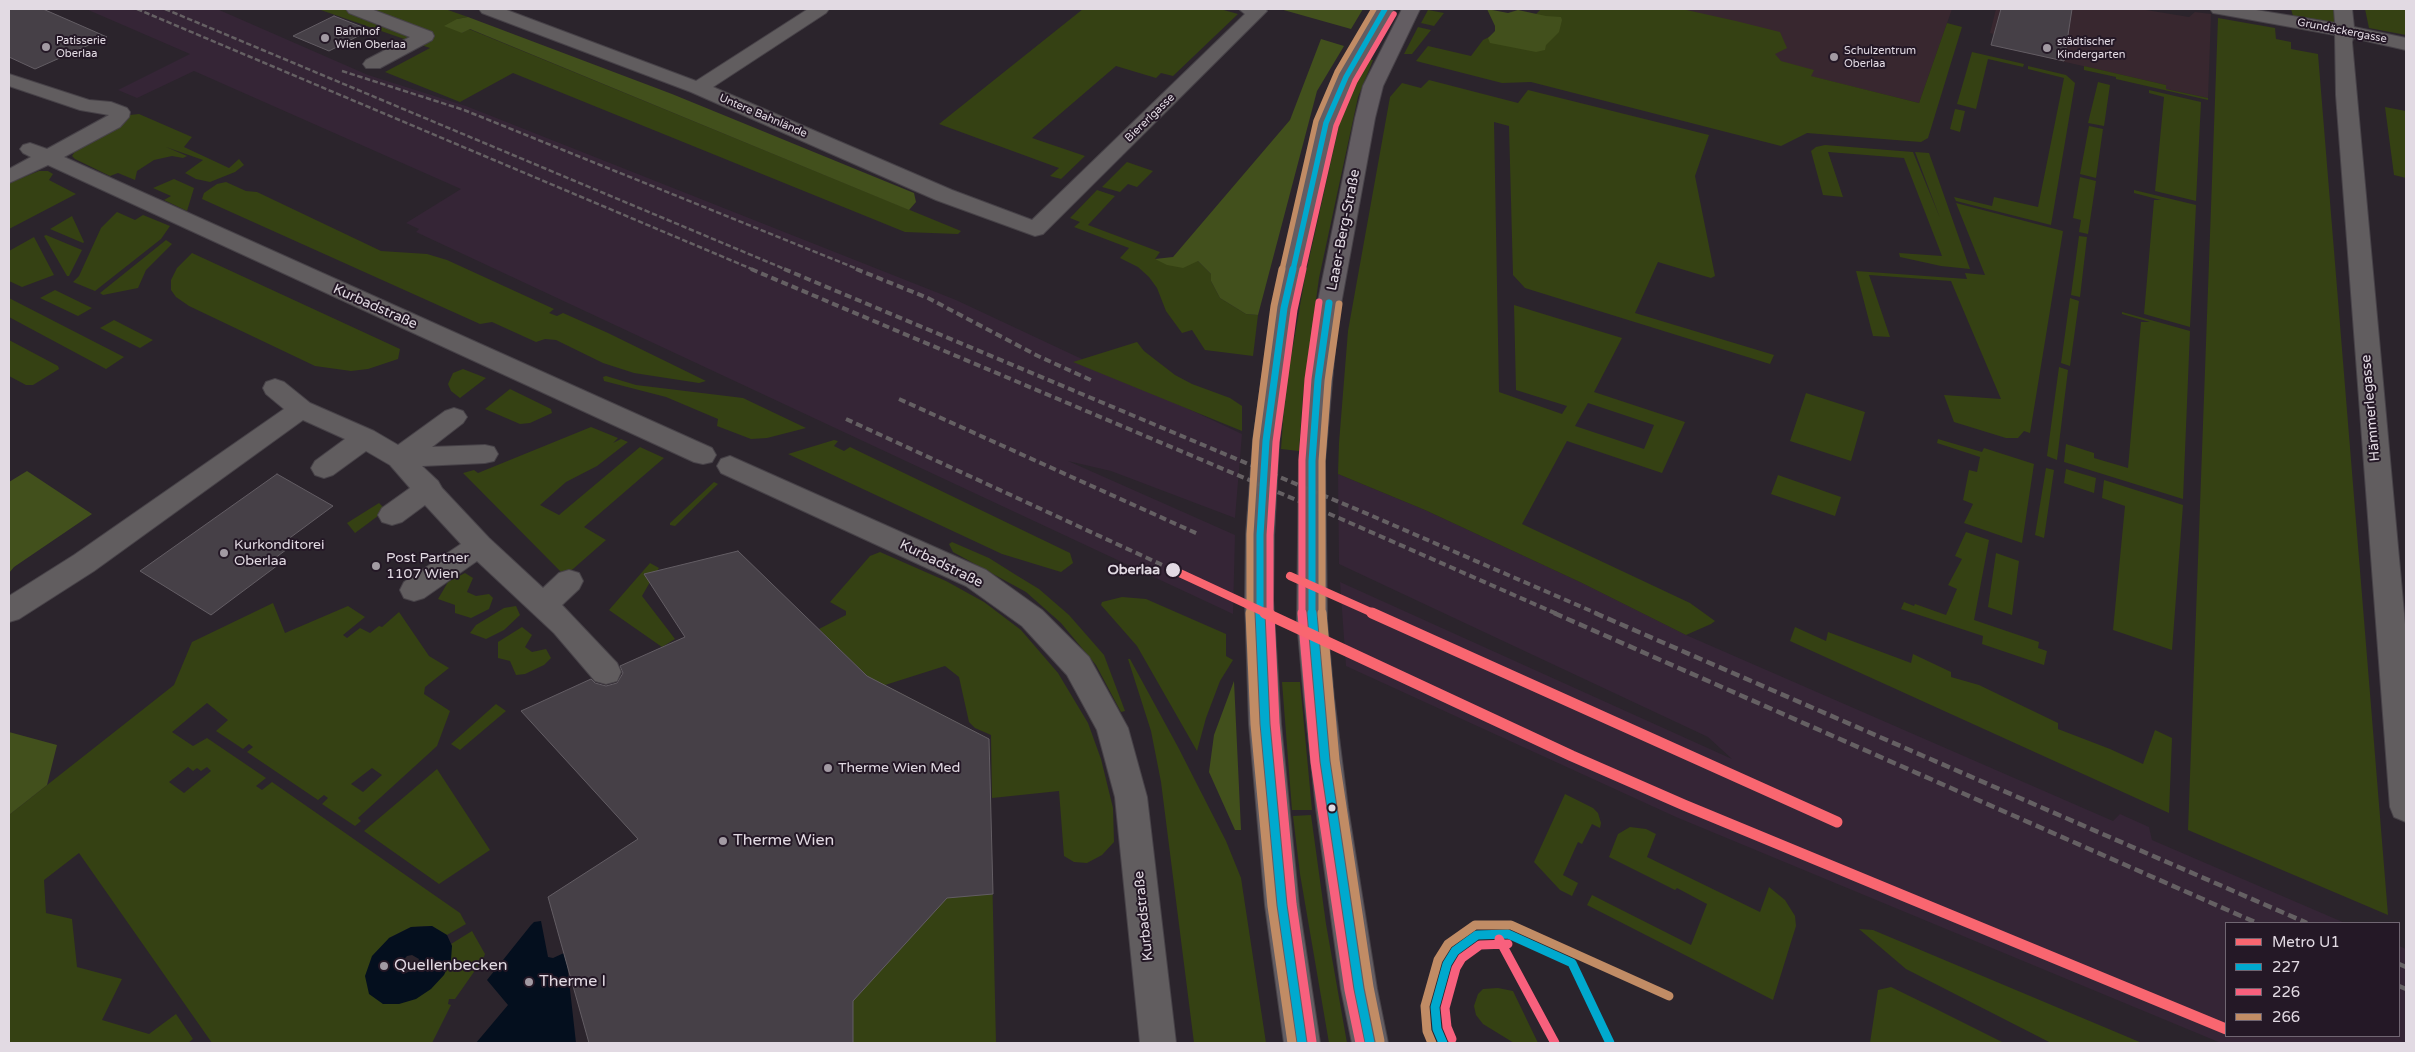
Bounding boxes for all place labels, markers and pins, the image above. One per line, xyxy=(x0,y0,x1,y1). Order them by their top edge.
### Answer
place label: Bahnhof Wien Oberlaa xyxy=(335,25,406,51)
marker: Bahnhof Wien Oberlaa xyxy=(319,32,331,44)
place label: Patisserie Oberlaa xyxy=(56,34,106,60)
place label: städtischer Kindergarten xyxy=(2057,35,2125,61)
marker: Patisserie Oberlaa xyxy=(40,41,52,53)
marker: städtischer Kindergarten xyxy=(2041,42,2053,54)
place label: Schulzentrum Oberlaa xyxy=(1844,44,1916,70)
marker: Schulzentrum Oberlaa xyxy=(1828,51,1840,63)
place label: Kurkonditorei Oberlaa xyxy=(234,537,324,570)
marker: Kurkonditorei Oberlaa xyxy=(218,547,230,559)
place label: Post Partner 1107 Wien xyxy=(386,550,469,582)
marker: Post Partner 1107 Wien xyxy=(370,560,382,572)
marker: Oberlaa xyxy=(1164,561,1182,579)
place label: Oberlaa xyxy=(1107,562,1160,578)
place label: Therme Wien Med xyxy=(838,760,960,776)
marker: Therme Wien Med xyxy=(822,762,834,774)
unlabelled marker xyxy=(1327,803,1337,813)
place label: Therme Wien xyxy=(733,831,834,851)
marker: Therme Wien xyxy=(717,835,729,847)
place label: Quellenbecken xyxy=(394,956,507,976)
marker: Quellenbecken xyxy=(378,960,390,972)
place label: Therme I xyxy=(539,972,606,992)
marker: Therme I xyxy=(523,976,535,988)

